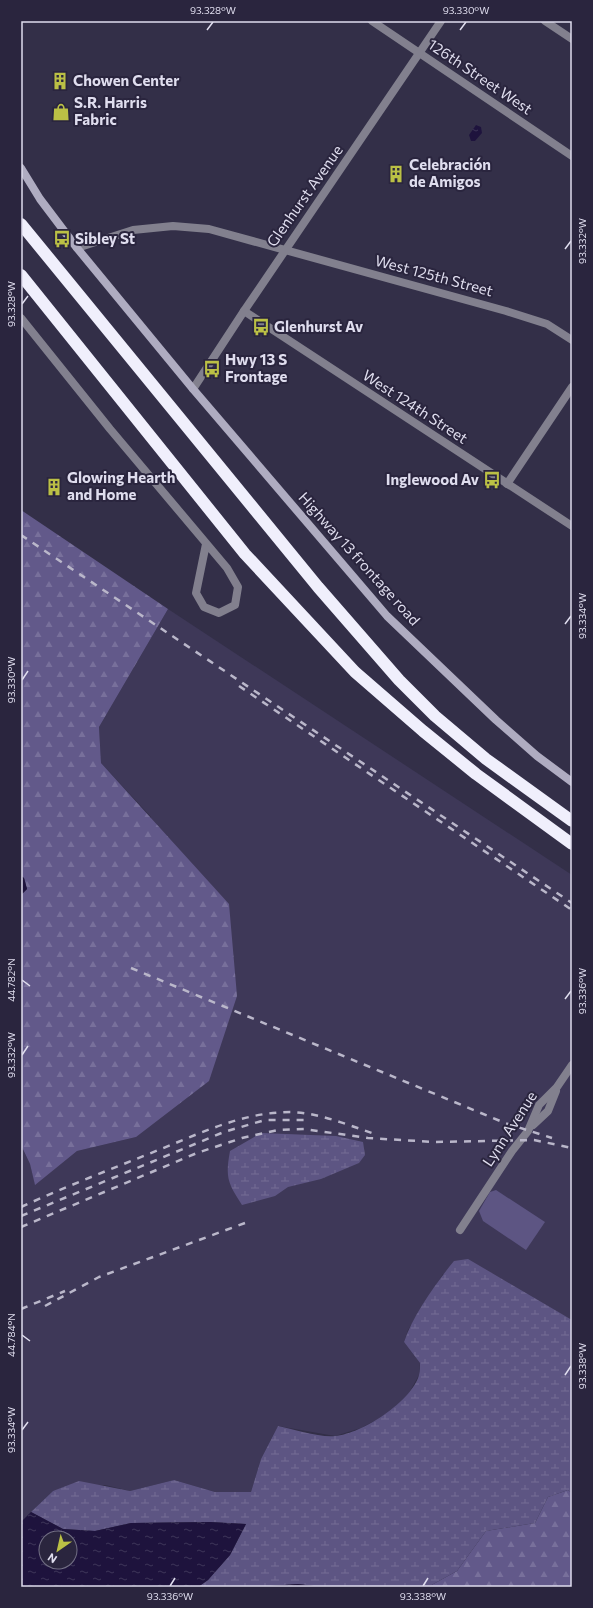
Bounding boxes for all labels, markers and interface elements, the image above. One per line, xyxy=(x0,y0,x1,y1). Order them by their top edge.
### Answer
text: 93.328°W xyxy=(190,4,236,16)
text: 93.330°W xyxy=(443,4,489,16)
street label: 126th Street West xyxy=(425,35,536,118)
building icon: Chowen Center xyxy=(50,71,70,91)
place label: Chowen Center xyxy=(73,71,179,89)
place label: S.R. Harris Fabric xyxy=(74,93,147,128)
shop icon: S.R. Harris Fabric xyxy=(51,102,71,122)
street label: Glenhurst Avenue xyxy=(262,141,346,250)
place label: Celebración de Amigos xyxy=(409,155,491,190)
building icon: Celebración de Amigos xyxy=(386,164,406,184)
text: 93.332°W xyxy=(576,218,588,264)
bus stop icon: Sibley St xyxy=(52,229,72,249)
place label: Sibley St xyxy=(75,229,135,247)
street label: West 125th Street xyxy=(373,251,495,299)
text: 93.328°W xyxy=(5,281,17,327)
bus stop icon: Glenhurst Av xyxy=(251,317,271,337)
place label: Glenhurst Av xyxy=(274,317,363,335)
place label: Hwy 13 S Frontage xyxy=(225,350,287,385)
bus stop icon: Hwy 13 S Frontage xyxy=(202,359,222,379)
street label: West 124th Street xyxy=(360,366,471,447)
place label: Glowing Hearth and Home xyxy=(67,468,175,503)
place label: Inglewood Av xyxy=(386,470,479,488)
bus stop icon: Inglewood Av xyxy=(482,470,502,490)
building icon: Glowing Hearth and Home xyxy=(44,477,64,497)
street label: Highway 13 frontage road xyxy=(295,488,424,629)
text: 93.334°W xyxy=(576,593,588,639)
text: 93.330°W xyxy=(5,657,17,703)
text: 44.782°N xyxy=(5,958,17,1002)
text: 93.336°W xyxy=(576,968,588,1014)
text: 93.332°W xyxy=(5,1032,17,1078)
street label: Lynn Avenue xyxy=(478,1087,540,1169)
text: 44.784°N xyxy=(5,1313,17,1357)
text: 93.338°W xyxy=(576,1343,588,1389)
text: 93.334°W xyxy=(5,1407,17,1453)
north arrow xyxy=(38,1530,78,1570)
text: N xyxy=(45,1551,59,1566)
text: 93.336°W xyxy=(147,1590,193,1602)
text: 93.338°W xyxy=(400,1590,446,1602)

